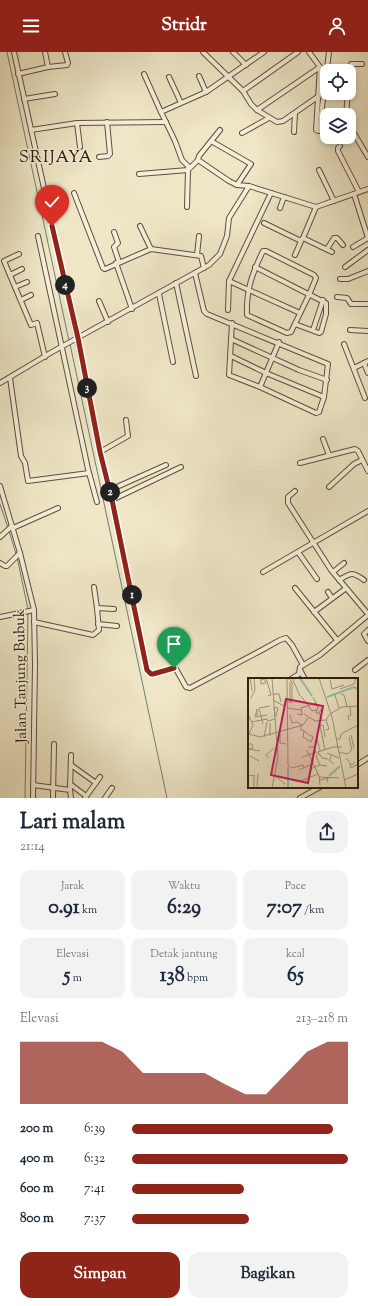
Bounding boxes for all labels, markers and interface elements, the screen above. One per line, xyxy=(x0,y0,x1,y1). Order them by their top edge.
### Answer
text: Stridr xyxy=(161,13,207,39)
icon: menu xyxy=(20,15,42,37)
icon: person xyxy=(326,15,348,37)
map controls xyxy=(320,64,356,144)
button: locate xyxy=(320,64,356,100)
button: layers xyxy=(320,108,356,144)
district label: SRIJAYA xyxy=(19,146,93,170)
pin xyxy=(35,185,69,226)
icon: check xyxy=(41,191,63,213)
pin: 4 xyxy=(55,275,75,295)
text: 4 xyxy=(62,277,68,293)
pin: 3 xyxy=(77,378,97,398)
text: 3 xyxy=(85,380,89,396)
pin: 2 xyxy=(100,482,120,502)
text: 2 xyxy=(107,484,113,500)
pin: 1 xyxy=(122,585,142,605)
text: 1 xyxy=(130,587,134,603)
street label: Jalan Tanjung Bubuk xyxy=(10,609,33,744)
pin xyxy=(157,627,191,668)
icon: arrive xyxy=(163,633,185,655)
inset map xyxy=(248,678,358,788)
text: Lari malam xyxy=(20,807,125,839)
button: share xyxy=(306,811,348,853)
text: 21:14 xyxy=(20,838,45,856)
text: Jarak xyxy=(61,878,84,894)
text: Waktu xyxy=(168,878,200,894)
text: Pace xyxy=(285,878,306,894)
text: 0.91 xyxy=(48,894,80,923)
text: 6:29 xyxy=(167,894,201,923)
text: 7:07 xyxy=(266,894,302,923)
text: km xyxy=(80,902,97,918)
text: /km xyxy=(302,902,324,918)
text: Elevasi xyxy=(56,946,89,962)
text: Detak jantung xyxy=(150,946,218,962)
text: kcal xyxy=(286,946,305,962)
text: 5 xyxy=(64,962,70,991)
text: 138 xyxy=(160,962,185,991)
text: 65 xyxy=(287,962,304,991)
text: m xyxy=(70,970,82,986)
text: bpm xyxy=(185,970,208,986)
text: Elevasi xyxy=(20,1010,59,1028)
text: 213–218 m xyxy=(295,1010,348,1028)
text: 200 m xyxy=(20,1120,53,1138)
text: 6:39 xyxy=(84,1120,105,1138)
text: 400 m xyxy=(20,1150,54,1168)
text: 6:32 xyxy=(84,1150,105,1168)
text: 600 m xyxy=(20,1180,54,1198)
text: 7:41 xyxy=(84,1180,105,1198)
text: 800 m xyxy=(20,1210,54,1228)
text: 7:37 xyxy=(84,1210,106,1228)
button: Simpan xyxy=(20,1252,180,1298)
button: Bagikan xyxy=(188,1252,348,1298)

